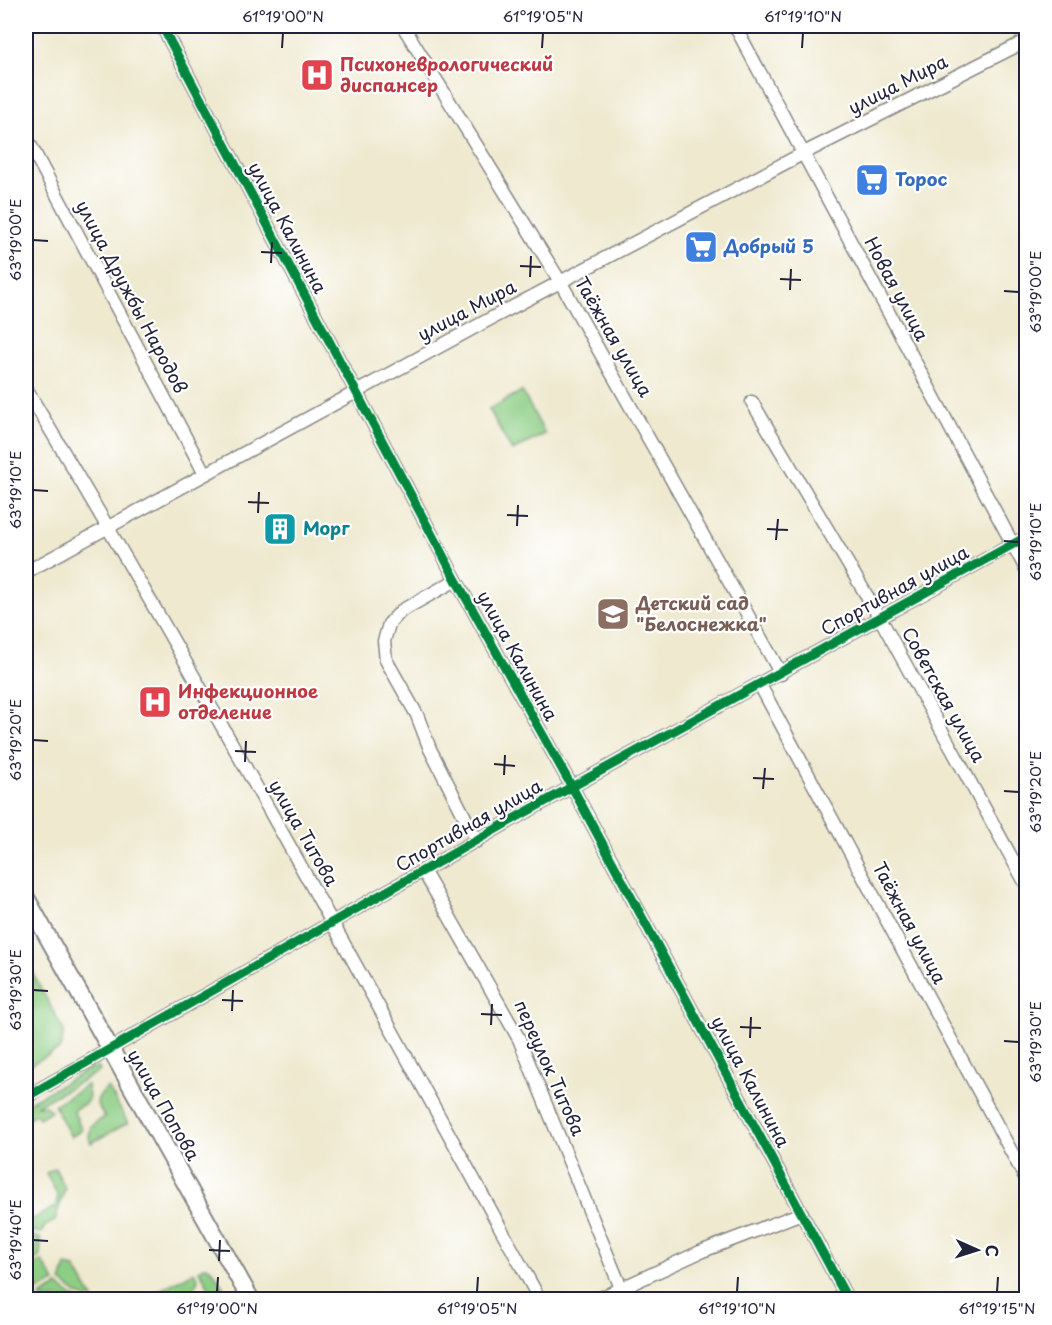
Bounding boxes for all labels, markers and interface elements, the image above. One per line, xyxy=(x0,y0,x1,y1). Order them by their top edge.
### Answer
text: 61°19'00"N xyxy=(242,4,324,27)
text: 61°19'05"N xyxy=(503,4,583,27)
text: 61°19'10"N xyxy=(764,4,842,27)
street label: улица Мира xyxy=(843,47,952,120)
place label: Психоневрологический диспансер xyxy=(340,50,553,98)
hospital icon: Психоневрологический диспансер xyxy=(299,57,335,93)
street label: улица Калинина xyxy=(242,157,335,298)
supermarket icon: Торос xyxy=(854,162,890,198)
place label: Торос xyxy=(895,165,948,192)
street label: улица Дружбы Народов xyxy=(70,195,195,398)
text: 63°19'00"E xyxy=(3,199,26,281)
supermarket icon: Добрый 5 xyxy=(683,229,719,265)
street label: Новая улица xyxy=(859,231,936,346)
place label: Добрый 5 xyxy=(723,232,814,259)
text: 63°19'00"E xyxy=(1023,251,1046,333)
street label: Таёжная улица xyxy=(569,271,660,402)
street label: улица Мира xyxy=(412,272,521,347)
text: 63°19'10"E xyxy=(3,451,26,529)
text: 63°19'10"E xyxy=(1023,503,1046,581)
building icon: Морг xyxy=(262,511,298,547)
place label: Морг xyxy=(303,514,350,541)
street label: Спортивная улица xyxy=(815,537,974,642)
street label: улица Калинина xyxy=(471,585,566,726)
place label: Детский сад "Белоснежка" xyxy=(635,589,767,637)
school or university icon: Детский сад "Белоснежка" xyxy=(595,596,631,632)
street label: Советская улица xyxy=(896,622,993,767)
place label: Инфекционное отделение xyxy=(178,677,318,725)
hospital icon: Инфекционное отделение xyxy=(137,684,173,720)
text: 63°19'20"E xyxy=(3,699,26,781)
text: 63°19'20"E xyxy=(1023,751,1046,833)
street label: Спортивная улица xyxy=(390,771,547,878)
street label: улица Титова xyxy=(263,774,346,891)
street label: Таёжная улица xyxy=(867,856,954,989)
text: 63°19'30"E xyxy=(3,949,26,1031)
street label: переулок Титова xyxy=(508,995,593,1140)
text: 63°19'30"E xyxy=(1023,1001,1046,1083)
street label: улица Калинина xyxy=(705,1011,798,1152)
street label: улица Попова xyxy=(121,1043,208,1166)
text: 63°19'40"E xyxy=(3,1199,26,1281)
north arrow xyxy=(947,1220,1007,1280)
text: С xyxy=(981,1244,1005,1257)
text: 61°19'00"N xyxy=(176,1296,258,1319)
text: 61°19'05"N xyxy=(437,1296,517,1319)
text: 61°19'10"N xyxy=(698,1296,776,1319)
text: 61°19'15"N xyxy=(959,1296,1035,1319)

